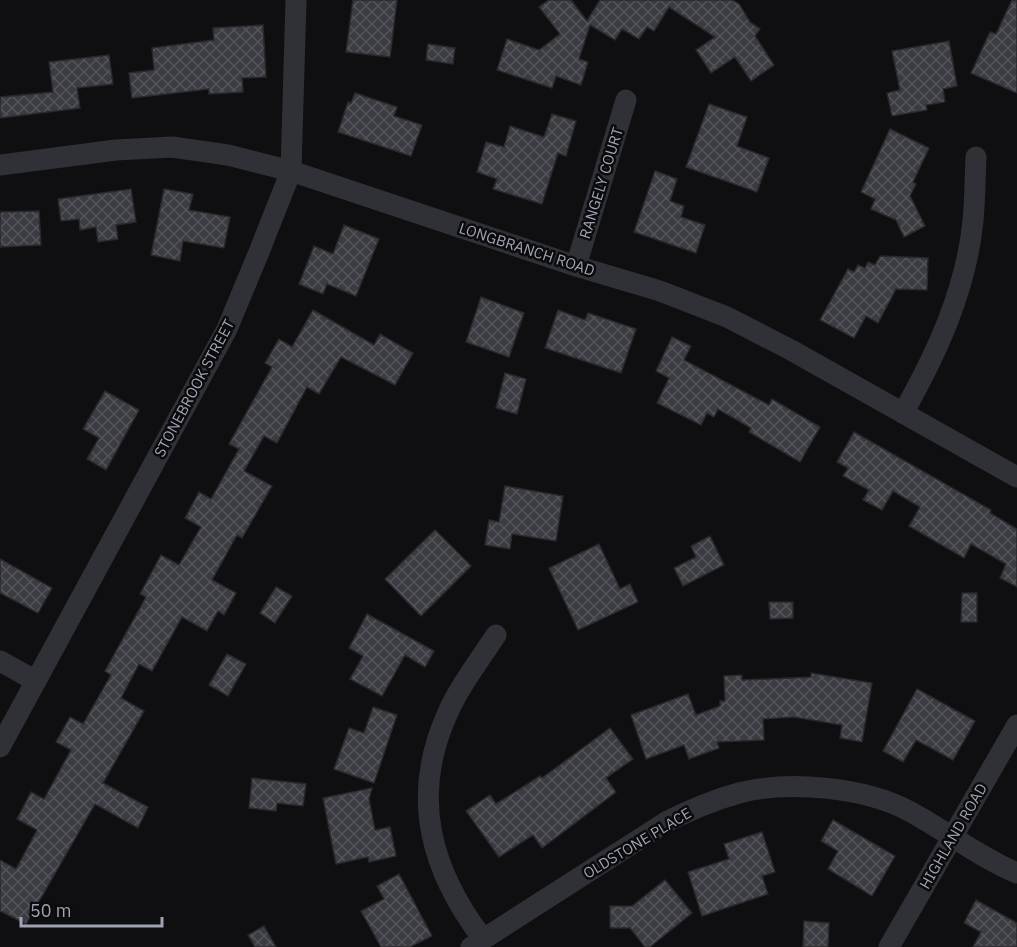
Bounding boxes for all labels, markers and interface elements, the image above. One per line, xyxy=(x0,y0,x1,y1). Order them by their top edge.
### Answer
street label: RANGELY COURT xyxy=(575,125,627,241)
street label: LONGBRANCH ROAD xyxy=(457,218,597,280)
street label: STONEBROOK STREET xyxy=(150,316,239,460)
street label: HIGHLAND ROAD xyxy=(915,780,991,892)
street label: OLDSTONE PLACE xyxy=(579,803,695,883)
scale bar xyxy=(21,890,162,928)
text: 50 m xyxy=(30,899,72,922)

